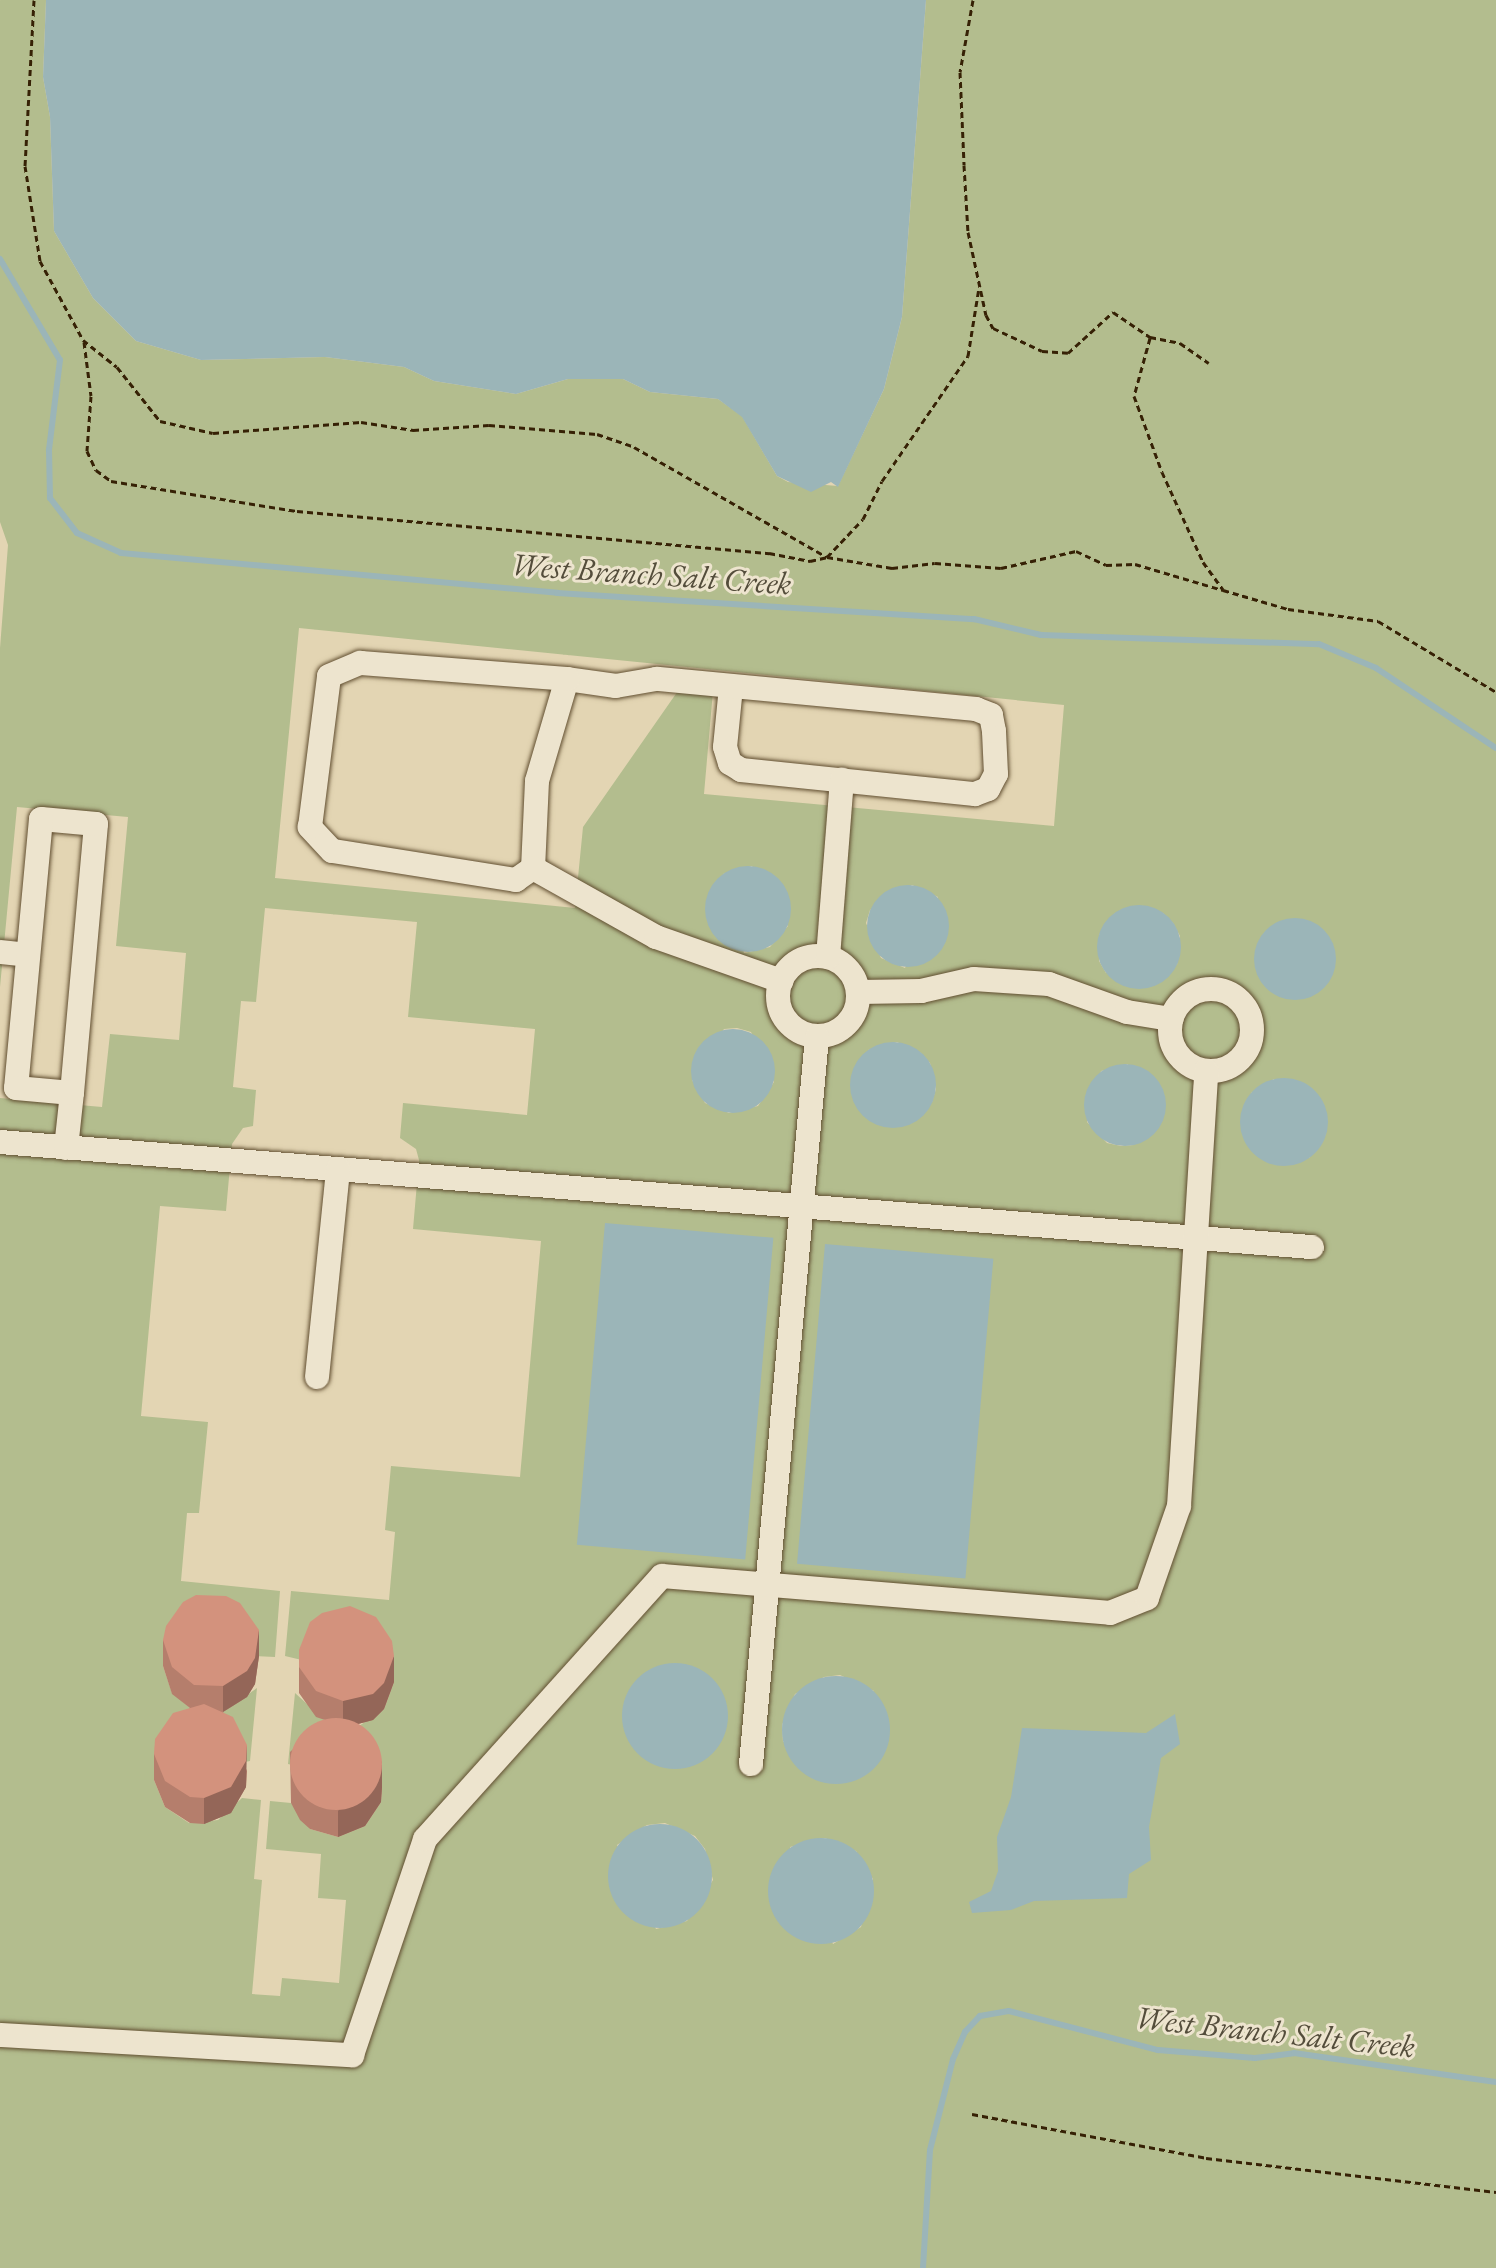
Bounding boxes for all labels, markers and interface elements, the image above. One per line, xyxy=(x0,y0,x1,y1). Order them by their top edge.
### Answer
water label: West Branch Salt Creek xyxy=(509,545,793,603)
water label: West Branch Salt Creek xyxy=(1133,1998,1417,2066)

